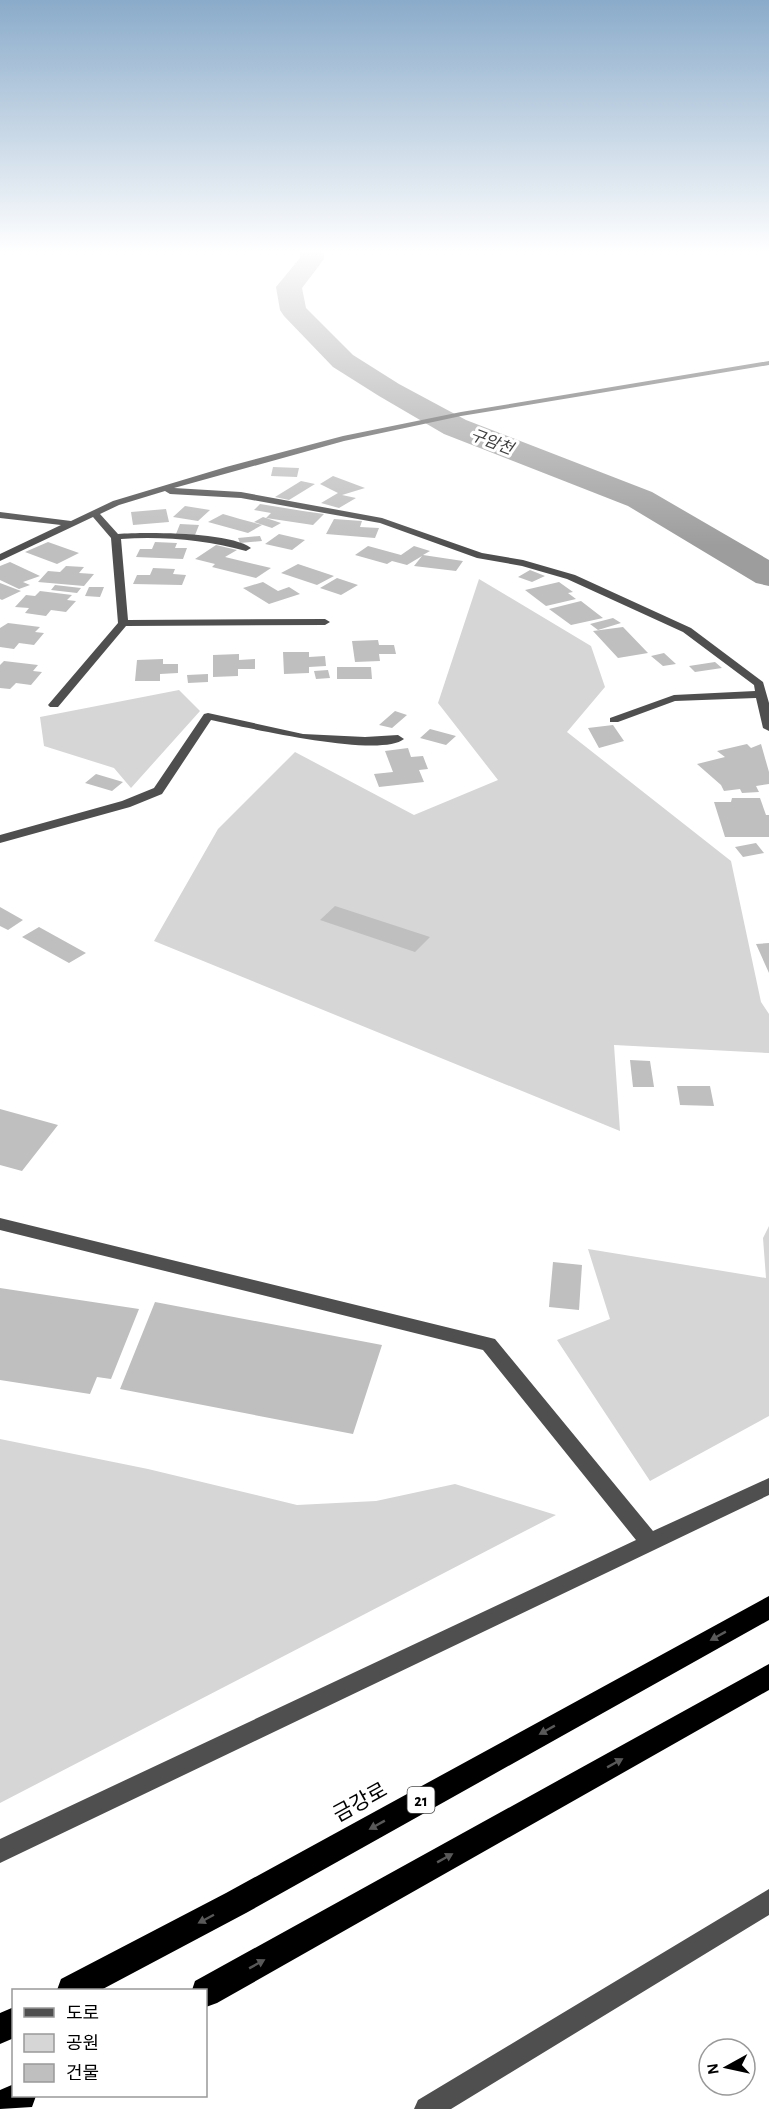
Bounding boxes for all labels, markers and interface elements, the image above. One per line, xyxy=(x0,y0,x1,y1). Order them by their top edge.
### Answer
water label: 구암천 xyxy=(468,426,518,458)
one-way arrow xyxy=(709,1631,726,1641)
one-way arrow xyxy=(539,1725,556,1735)
one-way arrow xyxy=(607,1757,623,1768)
street label: 금강로 xyxy=(329,1778,391,1826)
road number: 21 xyxy=(408,1787,434,1813)
one-way arrow xyxy=(368,1820,385,1830)
one-way arrow xyxy=(437,1853,454,1863)
one-way arrow xyxy=(197,1914,214,1924)
one-way arrow xyxy=(248,1959,265,1969)
legend xyxy=(12,1989,207,2097)
text: 도로 xyxy=(66,2005,99,2023)
text: 공원 xyxy=(66,2034,99,2053)
north arrow xyxy=(697,2037,757,2097)
text: N xyxy=(704,2062,722,2076)
text: 건물 xyxy=(66,2064,99,2083)

